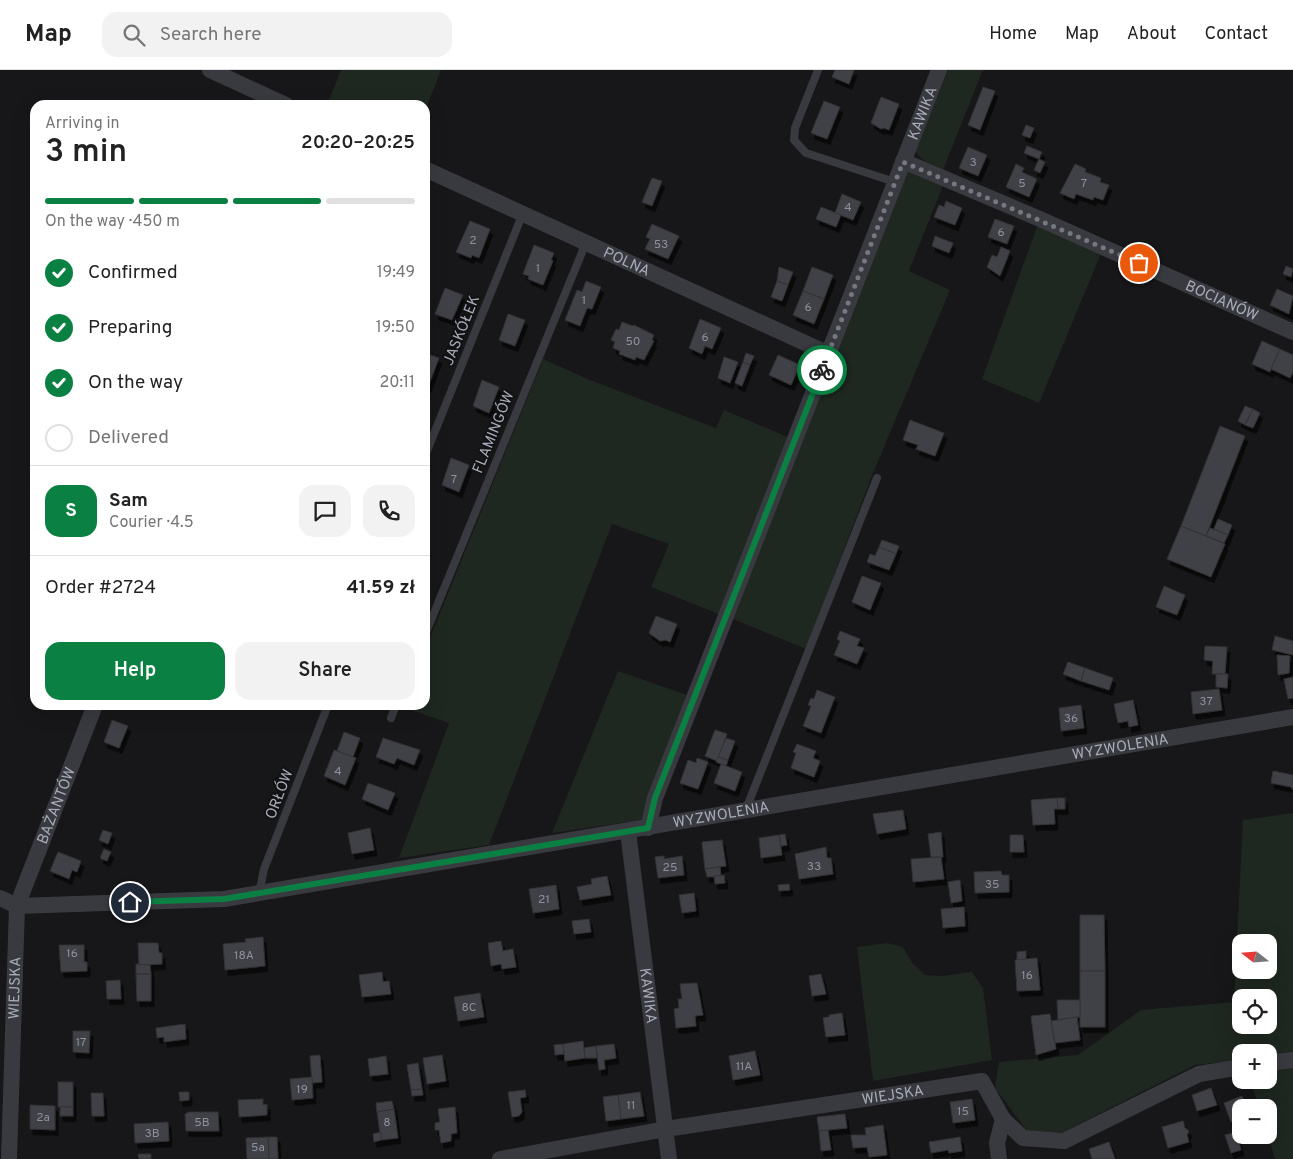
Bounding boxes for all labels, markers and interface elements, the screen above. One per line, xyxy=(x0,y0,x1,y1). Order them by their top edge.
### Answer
search box xyxy=(102,12,452,57)
text: Map xyxy=(25,20,72,50)
icon: search xyxy=(120,21,148,49)
text: Search here xyxy=(160,23,261,47)
text: Home xyxy=(989,23,1037,46)
text: Map xyxy=(1065,23,1099,46)
text: About xyxy=(1127,23,1176,46)
text: Contact xyxy=(1204,23,1268,46)
street label: KAWIKA xyxy=(905,84,943,143)
text: Arriving in xyxy=(45,114,120,134)
text: 20:20–20:25 xyxy=(301,131,415,155)
text: 3 min xyxy=(45,133,127,173)
house number: 3 xyxy=(969,155,977,171)
house number: 5 xyxy=(1018,176,1026,192)
house number: 7 xyxy=(1081,176,1087,192)
house number: 4 xyxy=(844,200,852,216)
text: On the way · 450 m xyxy=(45,212,180,232)
house number: 6 xyxy=(997,225,1005,241)
house number: 2 xyxy=(469,233,477,249)
house number: 53 xyxy=(654,237,668,253)
pin xyxy=(1118,242,1160,284)
street label: POLNA xyxy=(600,244,653,282)
icon: bag xyxy=(1125,249,1153,277)
icon: check xyxy=(45,259,73,287)
text: Confirmed xyxy=(88,261,178,285)
house number: 1 xyxy=(536,261,540,277)
text: 19:49 xyxy=(377,263,415,283)
street label: BOCIANÓW xyxy=(1182,277,1261,326)
street label: JASKÓŁEK xyxy=(438,292,485,368)
house number: 1 xyxy=(582,293,586,309)
house number: 6 xyxy=(804,300,812,316)
icon: check xyxy=(45,314,73,342)
text: Preparing xyxy=(88,316,172,340)
text: 19:50 xyxy=(376,318,415,338)
house number: 6 xyxy=(701,330,709,346)
house number: 50 xyxy=(625,334,641,350)
courier xyxy=(797,345,847,395)
icon: bike xyxy=(808,356,836,384)
icon: check xyxy=(45,369,73,397)
text: On the way xyxy=(88,371,183,395)
text: 20:11 xyxy=(379,373,415,393)
street label: FLAMINGÓW xyxy=(467,388,520,477)
text: Delivered xyxy=(88,426,169,450)
house number: 7 xyxy=(451,472,457,488)
button: chat xyxy=(299,485,351,537)
button: phone xyxy=(363,485,415,537)
text: Sam xyxy=(109,489,148,513)
text: S xyxy=(65,499,77,523)
text: Courier · 4.5 xyxy=(109,513,194,533)
text: Order #2724 xyxy=(45,576,156,600)
text: 41.59 zł xyxy=(347,576,415,600)
button: Help xyxy=(45,642,225,700)
button: Share xyxy=(235,642,415,700)
house number: 37 xyxy=(1199,694,1213,710)
house number: 36 xyxy=(1064,711,1078,727)
street label: WYZWOLENIA xyxy=(1071,730,1170,765)
house number: 4 xyxy=(334,764,342,780)
street label: BAŻANTÓW xyxy=(34,765,81,847)
street label: ORŁÓW xyxy=(260,766,299,822)
street label: WYZWOLENIA xyxy=(672,798,771,833)
house number: 33 xyxy=(807,859,821,875)
house number: 25 xyxy=(663,860,677,876)
house number: 35 xyxy=(985,877,999,893)
pin xyxy=(109,881,151,923)
icon: home xyxy=(116,888,144,916)
house number: 21 xyxy=(538,892,550,908)
north arrow xyxy=(1232,934,1278,979)
map controls xyxy=(1232,934,1277,1144)
house number: 16 xyxy=(66,946,78,962)
house number: 18A xyxy=(234,948,254,964)
street label: WIEJSKA xyxy=(5,956,26,1020)
street label: KAWIKA xyxy=(634,967,660,1025)
house number: 16 xyxy=(1021,968,1033,984)
button: locate xyxy=(1232,989,1277,1034)
house number: 8C xyxy=(462,1000,477,1016)
house number: 17 xyxy=(76,1035,86,1051)
button: + xyxy=(1232,1044,1277,1089)
house number: 11A xyxy=(736,1059,752,1075)
house number: 19 xyxy=(296,1082,308,1098)
street label: WIEJSKA xyxy=(861,1082,925,1110)
house number: 11 xyxy=(627,1098,635,1114)
button: − xyxy=(1232,1099,1277,1144)
house number: 15 xyxy=(957,1104,969,1120)
house number: 2a xyxy=(36,1110,50,1126)
house number: 5B xyxy=(194,1115,210,1131)
house number: 8 xyxy=(383,1115,391,1131)
house number: 3B xyxy=(144,1126,160,1142)
house number: 5a xyxy=(251,1140,265,1156)

